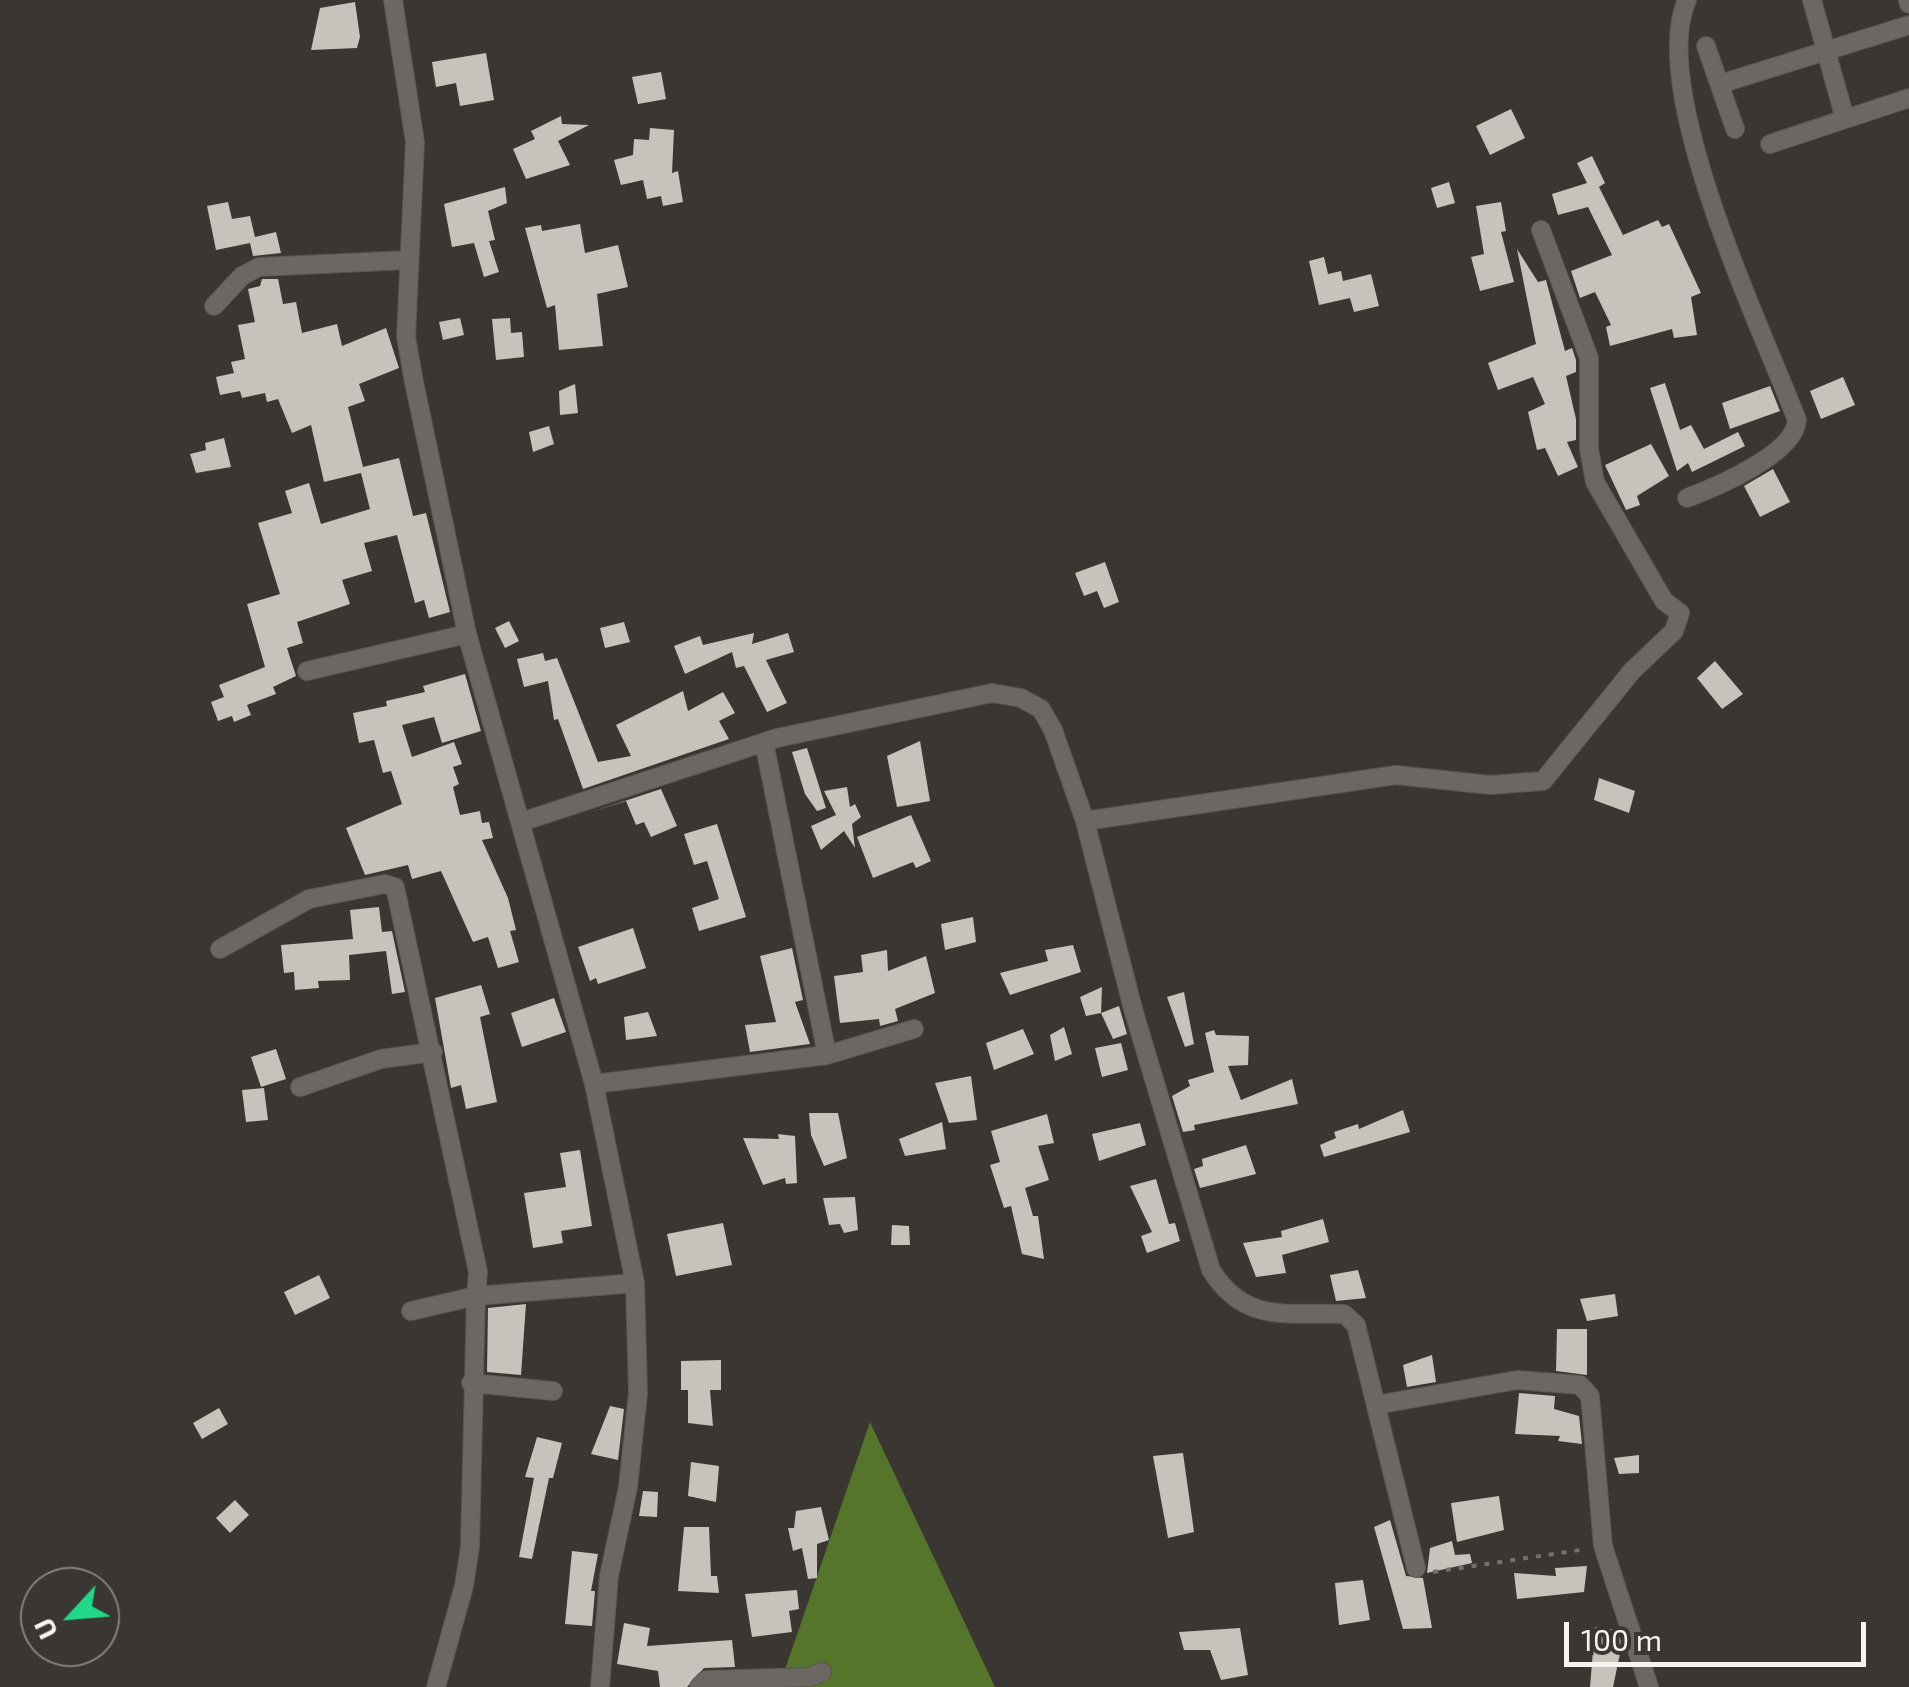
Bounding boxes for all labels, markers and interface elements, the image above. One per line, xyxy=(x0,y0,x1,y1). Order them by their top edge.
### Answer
north arrow xyxy=(20,1567,120,1667)
scale bar xyxy=(1569,1602,1872,1664)
text: U xyxy=(25,1613,64,1645)
text: 100 m xyxy=(1581,1621,1662,1657)

